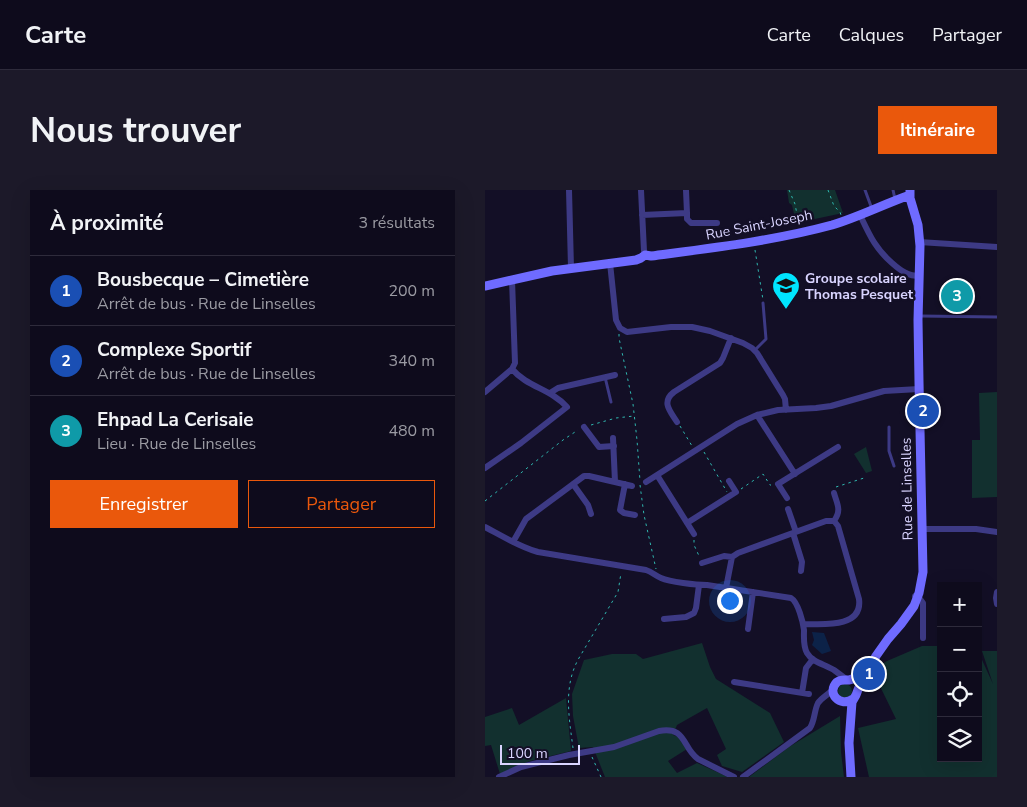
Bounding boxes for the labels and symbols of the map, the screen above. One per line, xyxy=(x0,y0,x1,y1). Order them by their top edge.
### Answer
street label: Rue Saint-Joseph xyxy=(704,205,814,245)
place label: Groupe scolaire Thomas Pesquet xyxy=(805,269,914,304)
school or university icon: Groupe scolaire Thomas Pesquet xyxy=(771,271,801,310)
pin: 3 xyxy=(941,277,973,315)
pin: 2 xyxy=(907,392,939,430)
street label: Rue de Linselles xyxy=(897,437,917,541)
your location xyxy=(717,588,743,614)
pin: 1 xyxy=(853,655,885,693)
scale bar xyxy=(500,742,580,765)

